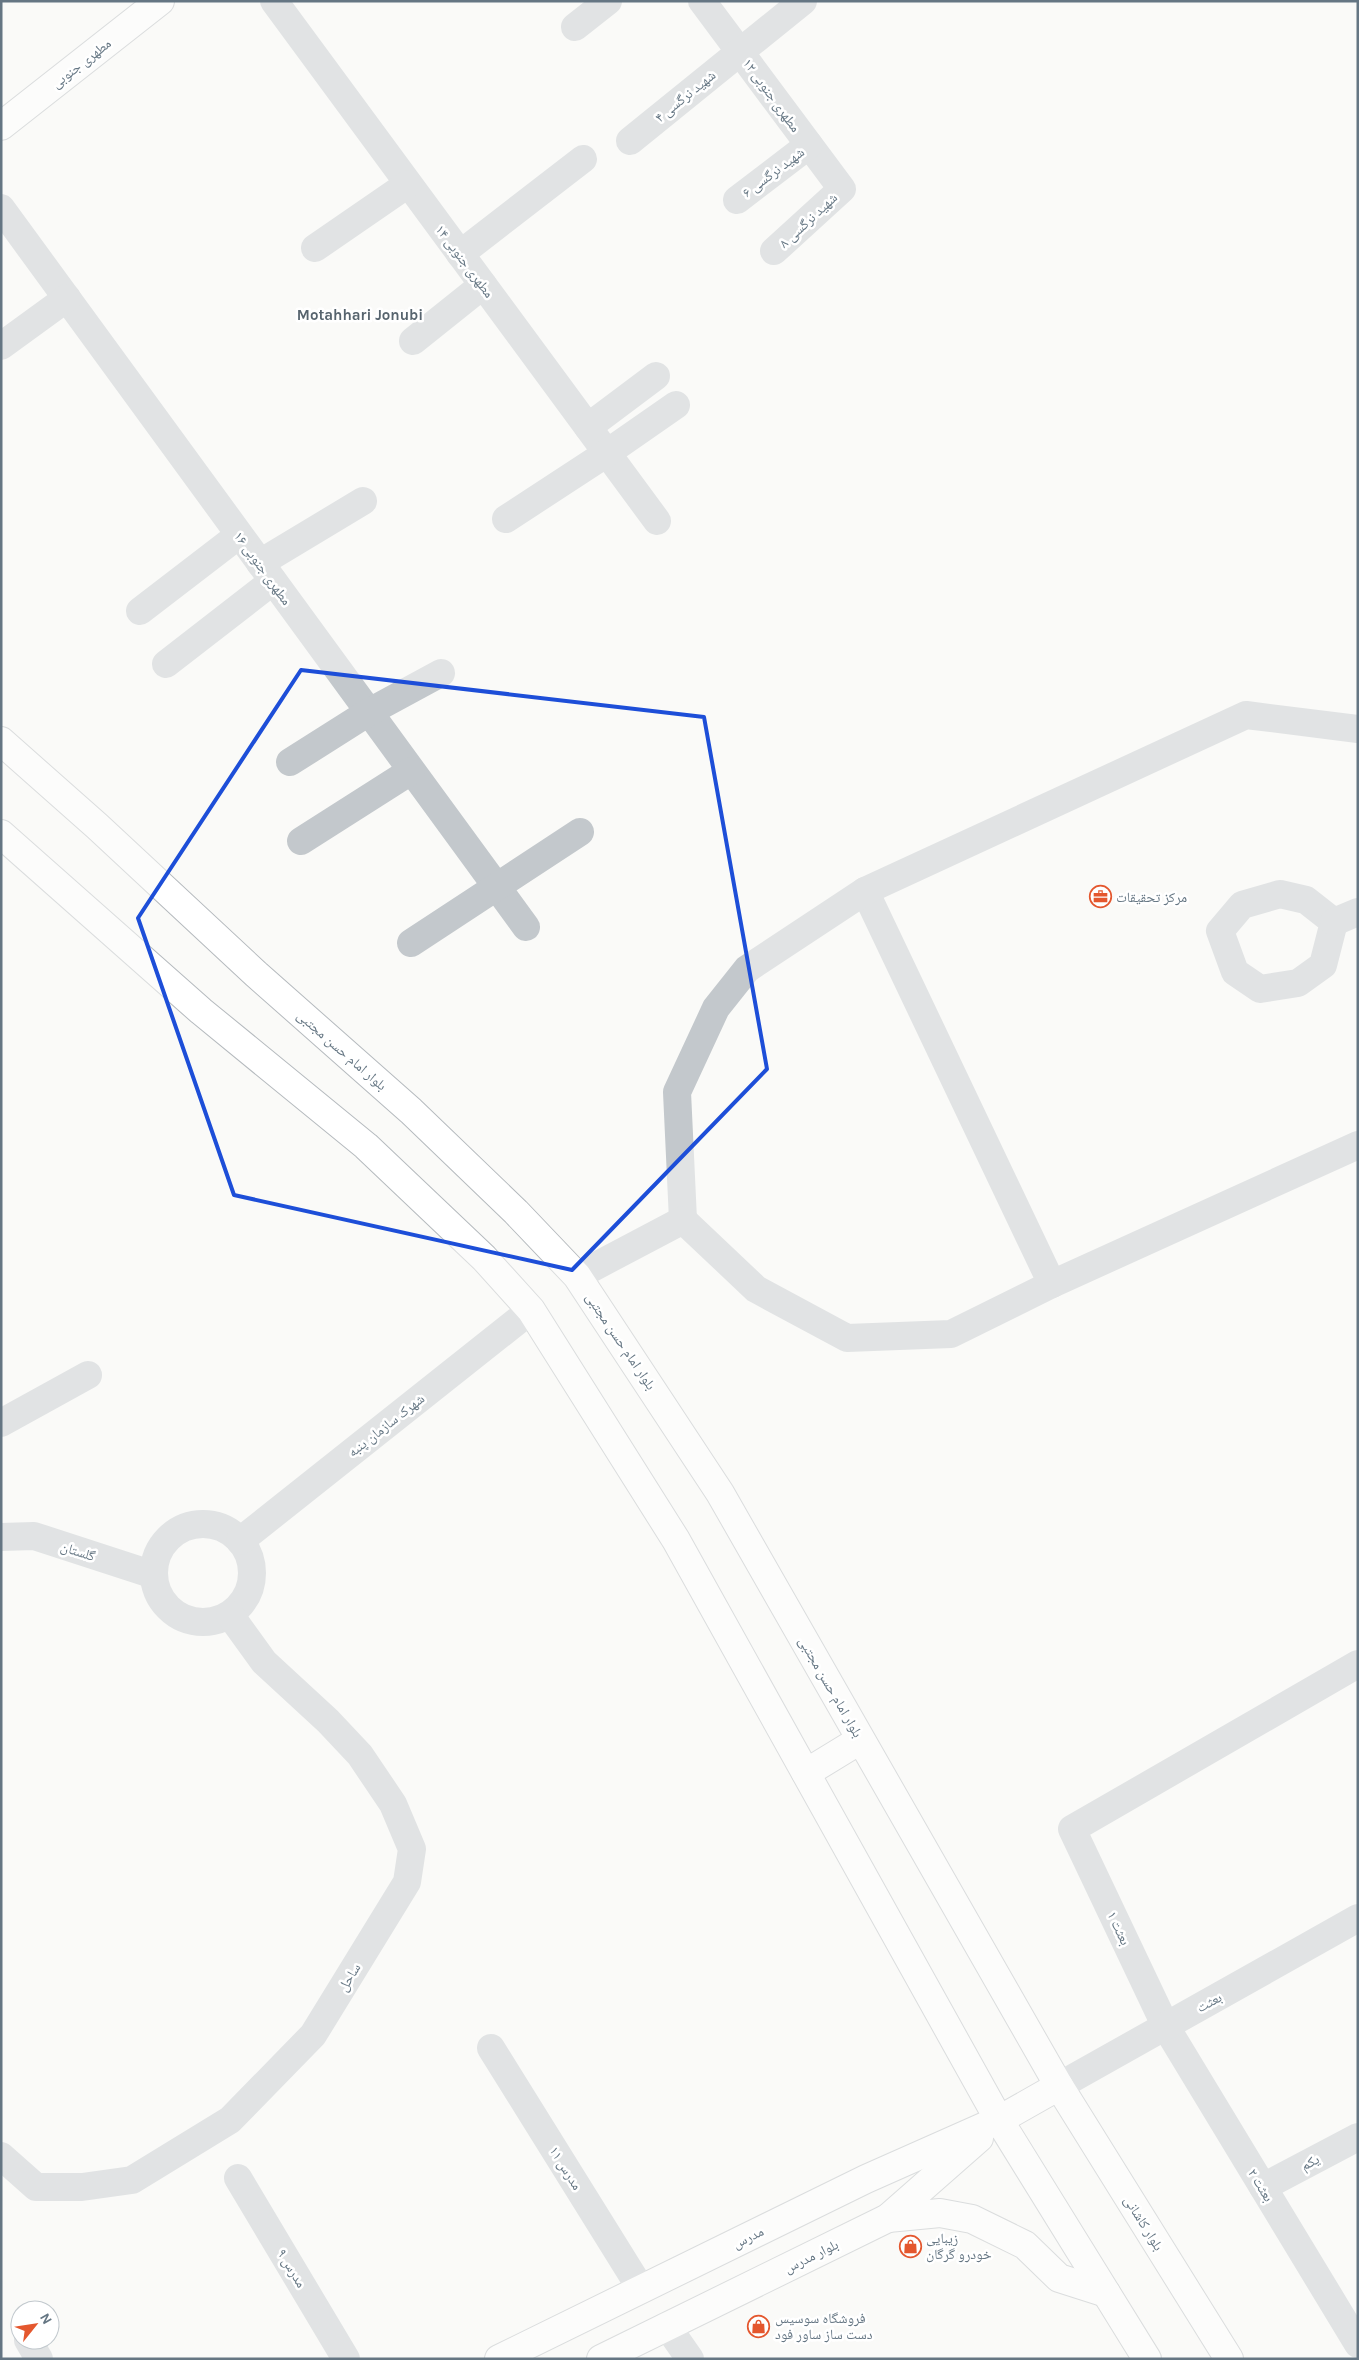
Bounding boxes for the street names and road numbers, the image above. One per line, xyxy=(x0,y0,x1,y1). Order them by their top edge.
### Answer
street label: مطهری جنوبی xyxy=(48,35,115,92)
street label: ۱۲ مطهری جنوبی xyxy=(739,55,804,136)
street label: ۴ شهید نرگسی xyxy=(651,67,719,126)
street label: ۶ شهید نرگسی xyxy=(739,144,808,201)
street label: ۸ شهید نرگسی xyxy=(776,189,841,252)
street label: ۱۴ مطهری جنوبی xyxy=(432,221,498,301)
street label: ۱۶ مطهری جنوبی xyxy=(230,528,295,609)
street label: بلوار امام حسن مجتبی xyxy=(293,1007,390,1095)
street label: بلوار امام حسن مجتبی xyxy=(581,1289,659,1394)
street label: شهرک سازمان پنبه xyxy=(345,1390,428,1461)
street label: گلستان xyxy=(58,1538,97,1565)
street label: بلوار امام حسن مجتبی xyxy=(794,1634,866,1741)
street label: ۱ بعثت xyxy=(1103,1908,1134,1948)
street label: ساحل xyxy=(334,1960,364,1994)
street label: بعثت xyxy=(1194,1989,1225,2016)
street label: مدرس ۱۱ xyxy=(546,2143,586,2193)
street label: یکم xyxy=(1298,2150,1323,2175)
street label: ۲ بعثت xyxy=(1244,2166,1277,2205)
street label: بلوار کاشانی xyxy=(1120,2193,1167,2254)
street label: مدرس xyxy=(730,2223,767,2252)
street label: بلوار مدرس xyxy=(781,2236,841,2277)
street label: مدرس ۹ xyxy=(273,2246,310,2291)

